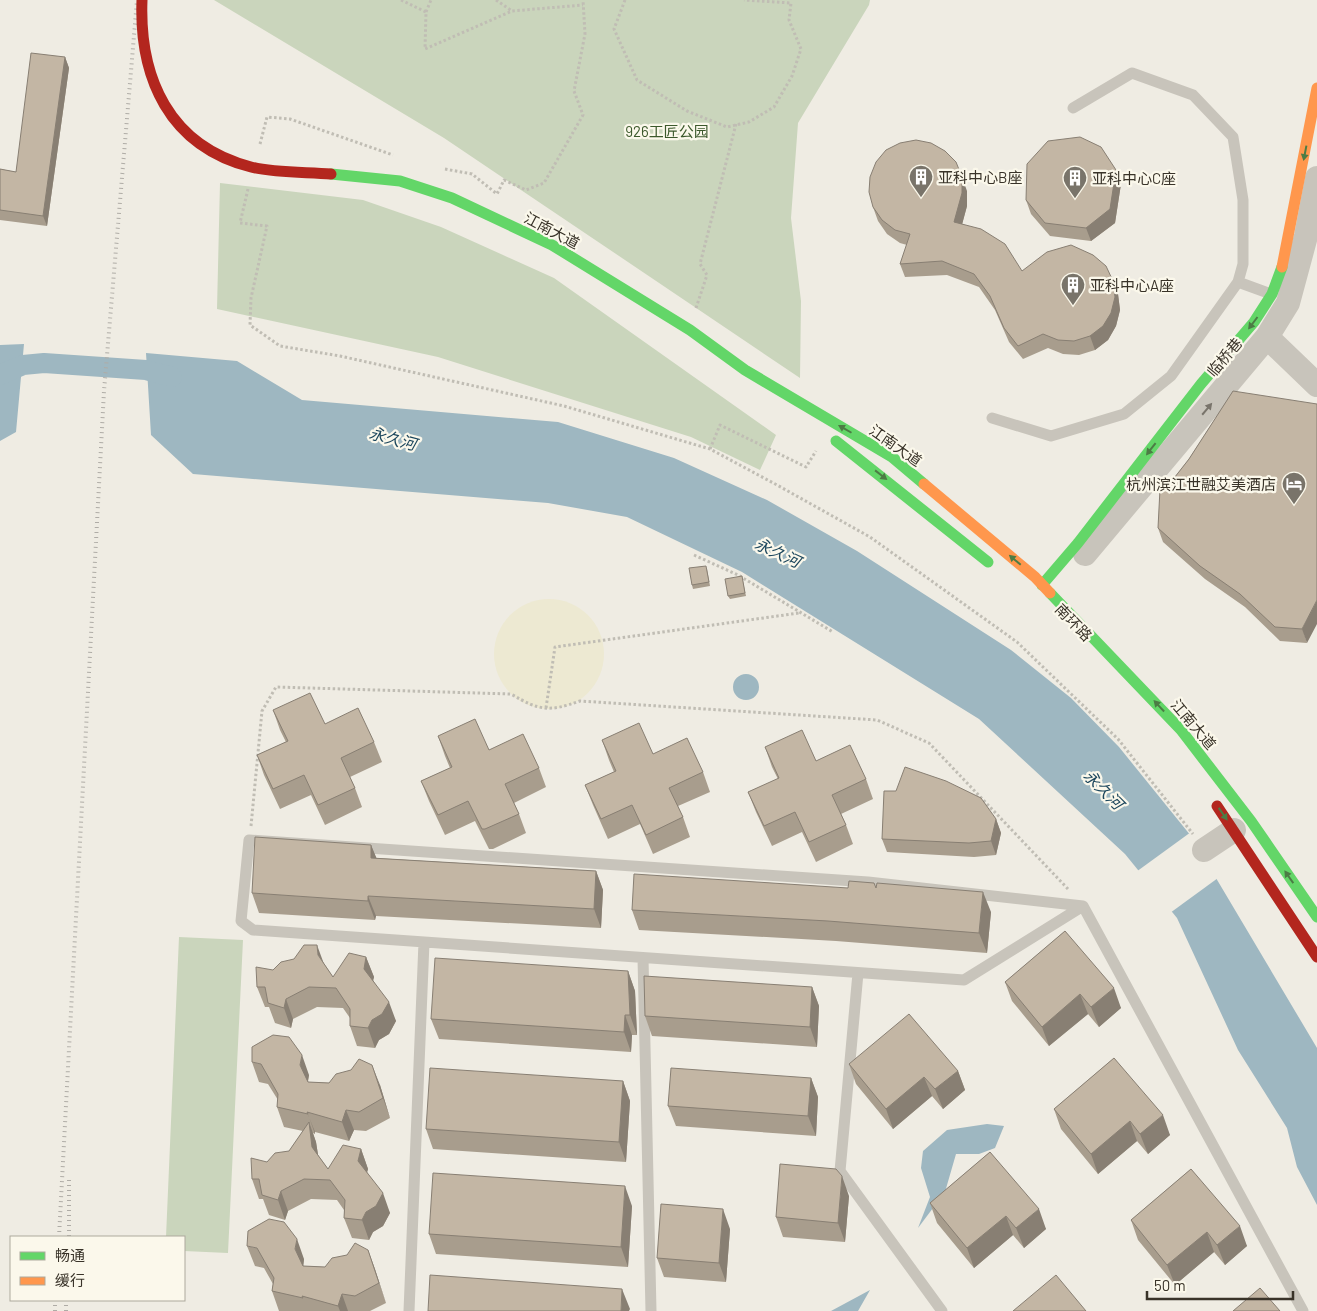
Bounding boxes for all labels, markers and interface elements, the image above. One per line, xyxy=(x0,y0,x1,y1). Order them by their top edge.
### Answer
park label: 926工匠公园 xyxy=(625,122,709,140)
one-way arrow xyxy=(1300,145,1308,161)
building icon: 亚科中心B座 xyxy=(908,164,934,198)
building icon: 亚科中心C座 xyxy=(1062,165,1088,199)
place label: 亚科中心B座 xyxy=(938,168,1022,186)
place label: 亚科中心C座 xyxy=(1092,169,1176,187)
street label: 江南大道 xyxy=(521,208,583,252)
building icon: 亚科中心A座 xyxy=(1060,272,1086,306)
place label: 亚科中心A座 xyxy=(1090,276,1174,294)
one-way arrow xyxy=(1248,316,1258,330)
street label: 临桥巷 xyxy=(1203,334,1245,380)
one-way arrow xyxy=(1201,403,1212,416)
street label: 江南大道 xyxy=(866,420,926,470)
water label: 永久河 xyxy=(367,423,422,454)
one-way arrow xyxy=(839,425,852,434)
one-way arrow xyxy=(1145,442,1156,455)
one-way arrow xyxy=(874,469,887,480)
hotel icon: 杭州滨江世融艾美酒店 xyxy=(1281,471,1307,505)
place label: 杭州滨江世融艾美酒店 xyxy=(1126,475,1276,493)
water label: 永久河 xyxy=(752,533,806,572)
one-way arrow xyxy=(1009,555,1022,566)
street label: 南环路 xyxy=(1052,600,1096,644)
street label: 江南大道 xyxy=(1168,695,1220,753)
one-way arrow xyxy=(1153,701,1165,713)
water label: 永久河 xyxy=(1080,765,1130,815)
one-way arrow xyxy=(1218,807,1228,821)
one-way arrow xyxy=(1284,870,1294,884)
legend xyxy=(10,1236,185,1301)
text: 畅通 xyxy=(55,1246,85,1264)
scale bar xyxy=(1147,1268,1293,1300)
text: 缓行 xyxy=(55,1271,85,1289)
text: 50 m xyxy=(1154,1276,1186,1294)

